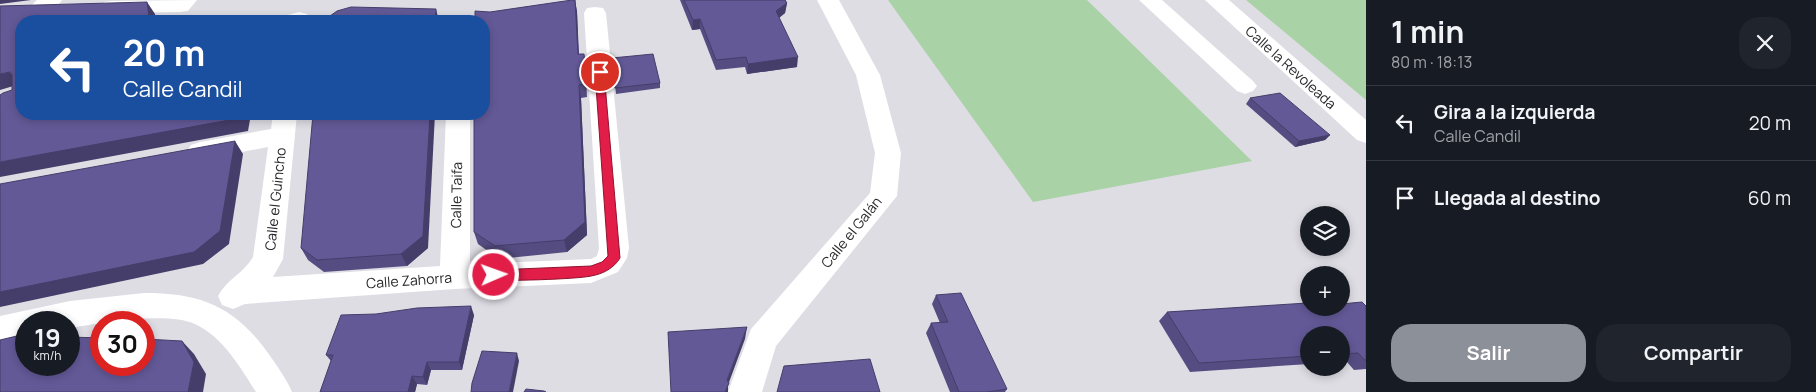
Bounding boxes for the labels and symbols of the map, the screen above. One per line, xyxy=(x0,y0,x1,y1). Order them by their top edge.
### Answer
street label: Calle la Revoleada xyxy=(1241,21,1341,113)
pin xyxy=(579,51,621,93)
street label: Calle el Guincho xyxy=(260,146,290,252)
street label: Calle Taifa xyxy=(446,162,466,228)
street label: Calle el Galán xyxy=(816,192,886,272)
position arrow xyxy=(467,248,519,300)
street label: Calle Zahorra xyxy=(365,268,453,292)
speed limit sign: 30 xyxy=(90,311,155,376)

